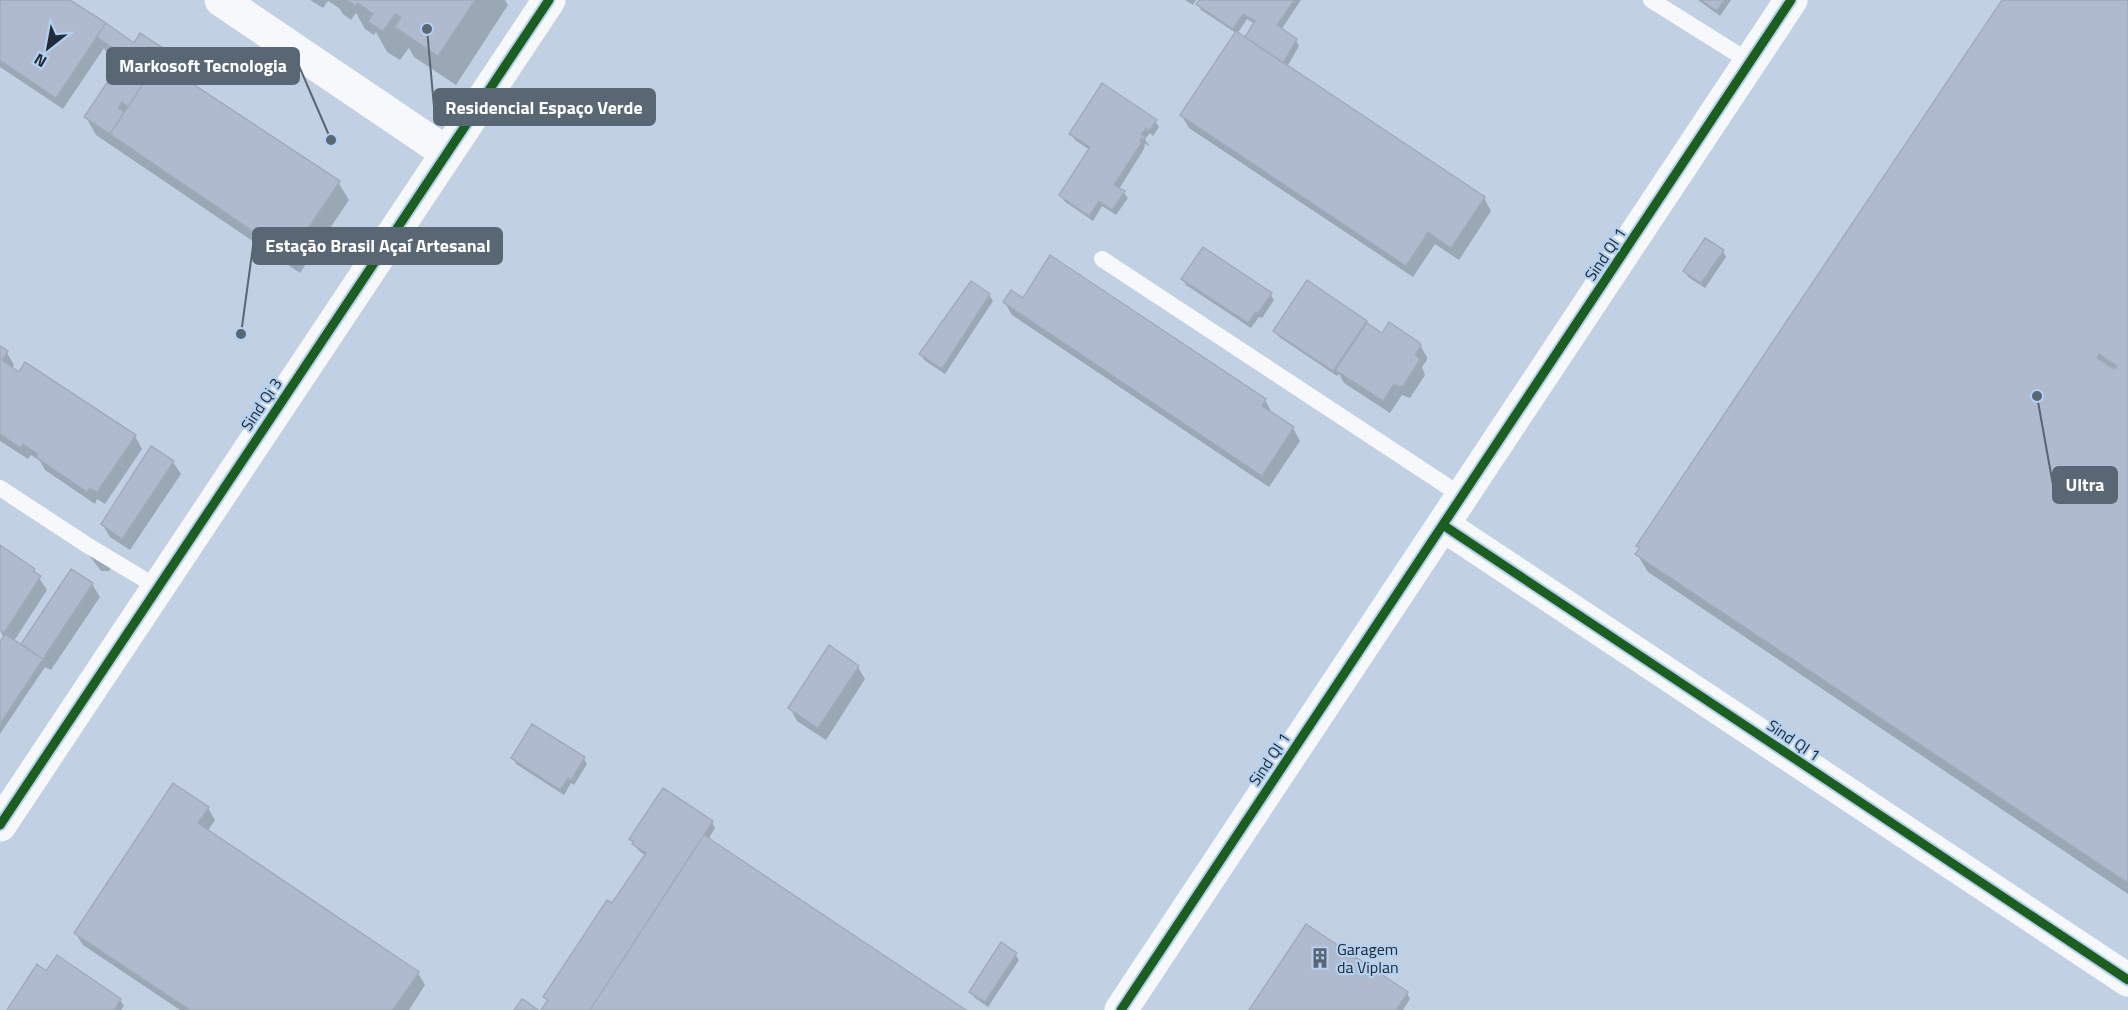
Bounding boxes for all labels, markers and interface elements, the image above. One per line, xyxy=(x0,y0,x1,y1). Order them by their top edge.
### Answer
north arrow xyxy=(18,18,78,78)
text: N xyxy=(29,48,51,74)
callout: Markosoft Tecnologia xyxy=(107,48,299,84)
text: Markosoft Tecnologia xyxy=(119,52,287,79)
callout: Residencial Espaço Verde xyxy=(434,89,655,125)
text: Residencial Espaço Verde xyxy=(445,94,643,121)
street label: Sind QI 1 xyxy=(1578,223,1632,285)
callout: Estação Brasil Açaí Artesanal xyxy=(253,228,502,264)
text: Estação Brasil Açaí Artesanal xyxy=(265,232,491,259)
street label: Sind Qi 3 xyxy=(234,373,288,435)
callout: Ultra xyxy=(2053,467,2117,503)
text: Ultra xyxy=(2065,471,2105,498)
street label: Sind QI 1 xyxy=(1763,713,1825,767)
street label: Sind QI 1 xyxy=(1242,728,1296,790)
place label: Garagem da Viplan xyxy=(1337,937,1399,979)
building icon: Garagem da Viplan xyxy=(1308,946,1332,970)

